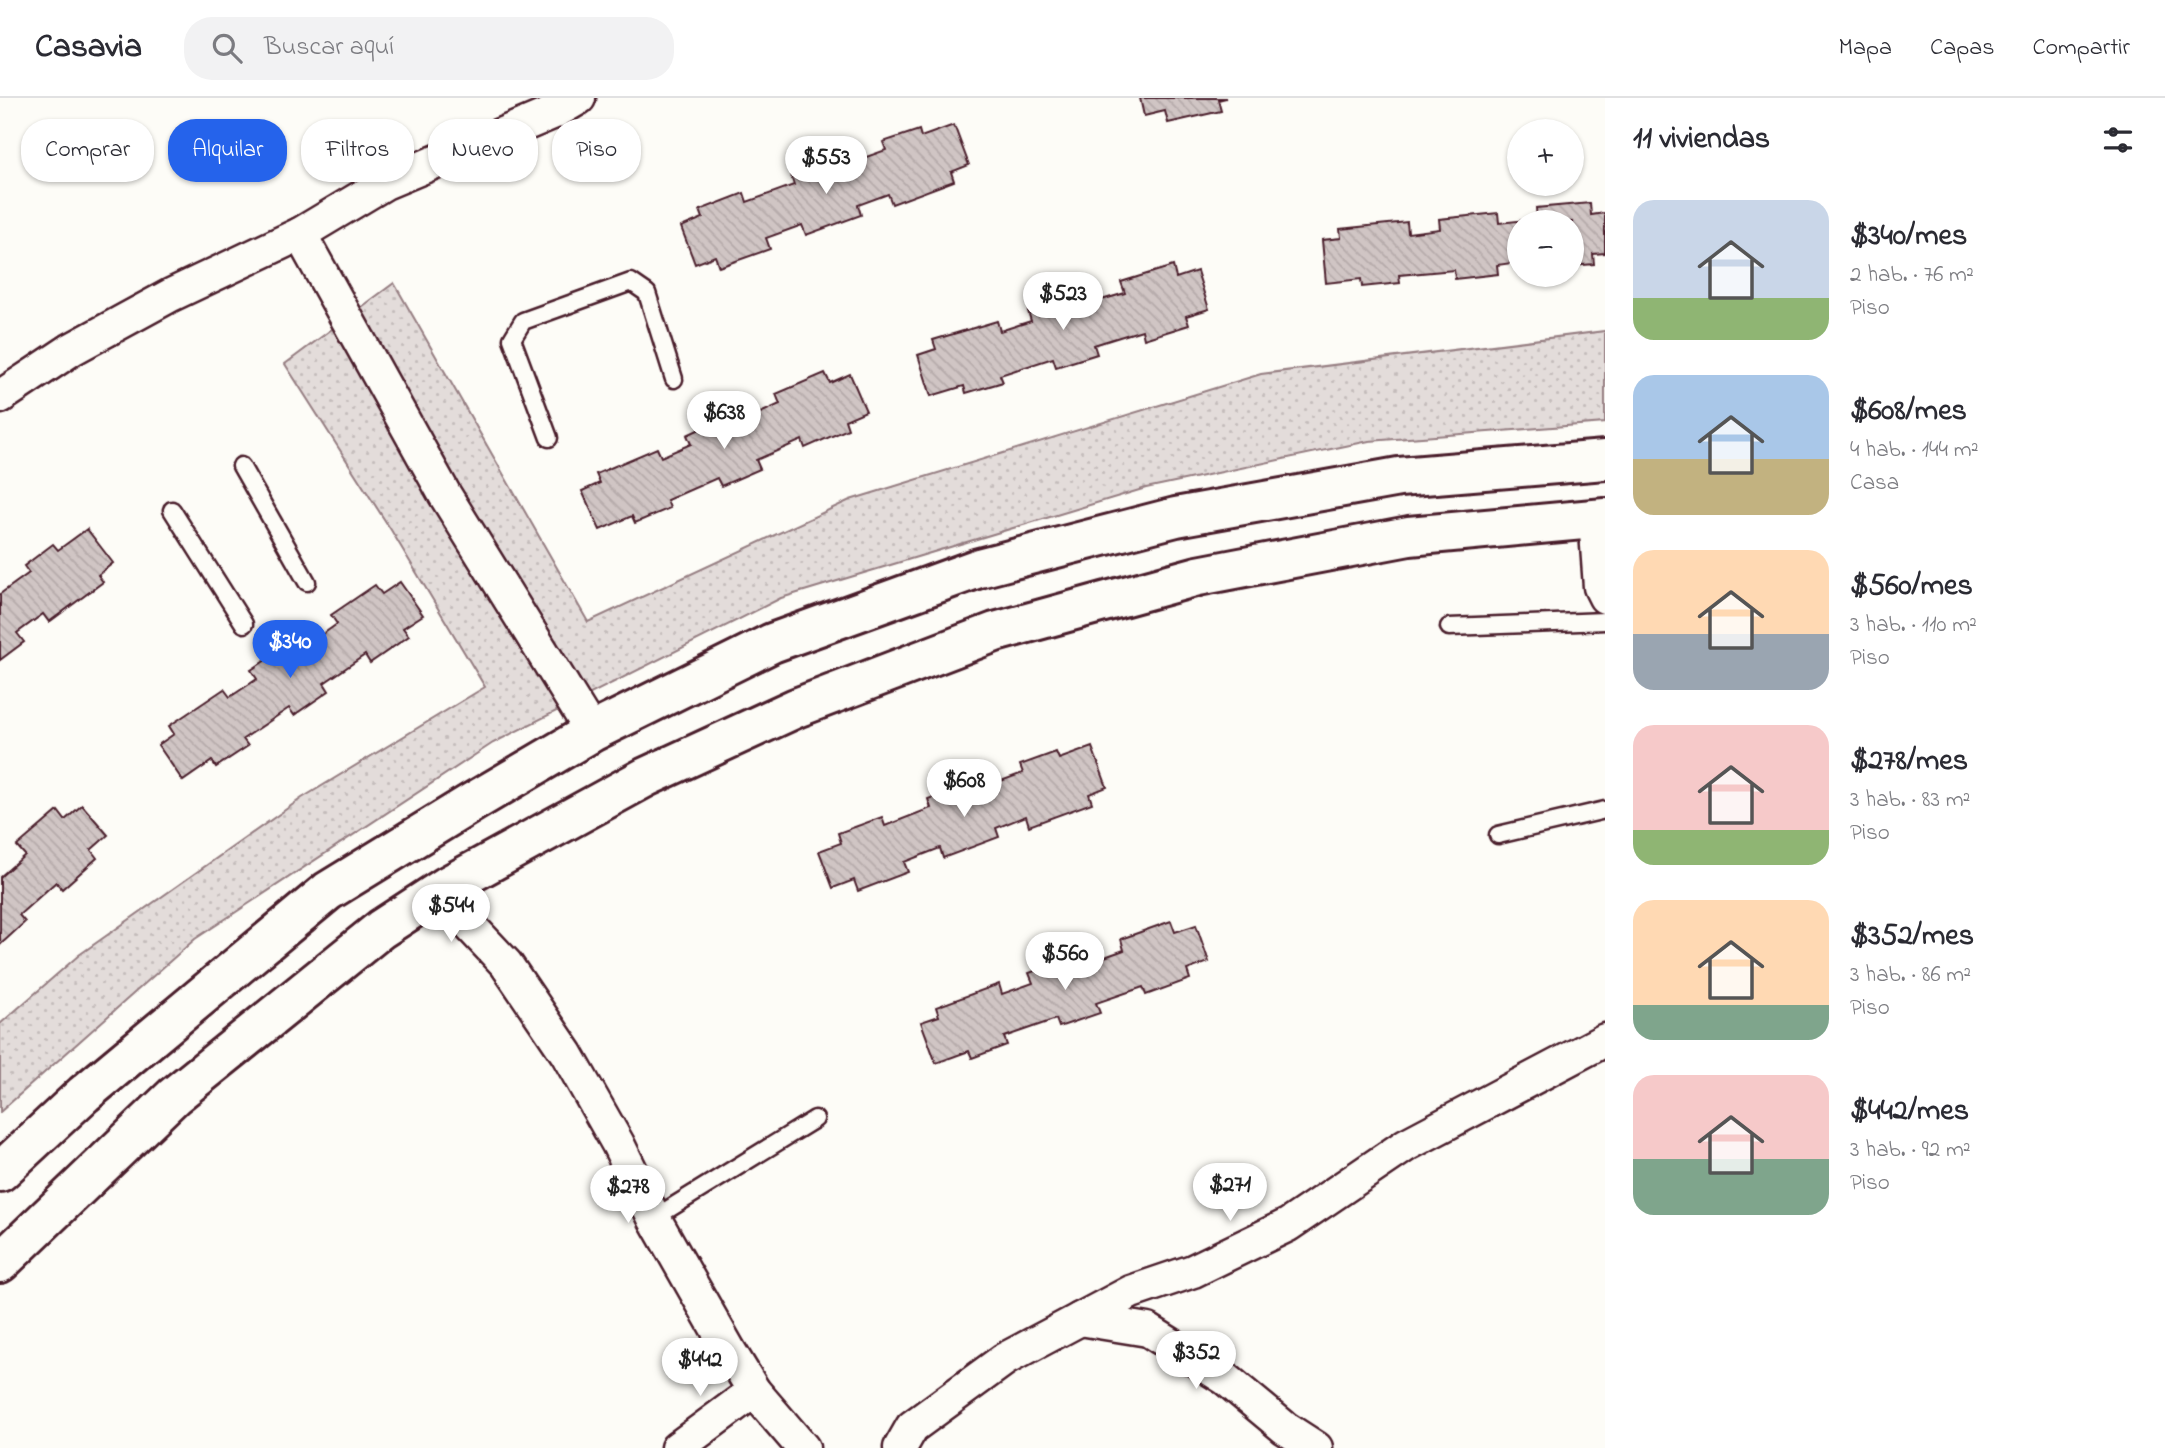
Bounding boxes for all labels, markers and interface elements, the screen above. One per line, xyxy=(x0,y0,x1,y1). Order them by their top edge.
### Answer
search box xyxy=(184,17,674,80)
text: Casavia xyxy=(35,24,142,72)
icon: search xyxy=(208,29,246,67)
text: Buscar aquí xyxy=(264,29,394,67)
text: Mapa xyxy=(1839,31,1892,66)
text: Capas xyxy=(1930,31,1994,66)
text: Compartir xyxy=(2032,31,2130,66)
text: 11 viviendas xyxy=(1633,118,1770,162)
chip: Comprar xyxy=(21,119,154,182)
chip: Alquilar xyxy=(168,119,287,182)
chip: Filtros xyxy=(301,119,414,182)
chip: Nuevo xyxy=(428,119,538,182)
chip: Piso xyxy=(552,119,641,182)
map controls xyxy=(1507,119,1584,287)
button: + xyxy=(1507,119,1584,196)
icon: filters xyxy=(2099,121,2137,159)
pin: $553 xyxy=(785,136,867,196)
text: $553 xyxy=(801,142,851,175)
button: − xyxy=(1507,210,1584,287)
text: $340/mes xyxy=(1850,215,1967,259)
icon: home xyxy=(1689,228,1773,312)
text: 2 hab. · 76 m² xyxy=(1850,259,1974,292)
pin: $523 xyxy=(1022,272,1104,332)
text: $523 xyxy=(1039,278,1087,311)
text: Piso xyxy=(1850,292,1890,325)
text: $608/mes xyxy=(1850,390,1967,434)
pin: $638 xyxy=(683,392,765,451)
text: $638 xyxy=(703,397,745,430)
icon: home xyxy=(1689,403,1773,487)
text: 4 hab. · 144 m² xyxy=(1850,434,1979,467)
text: Casa xyxy=(1850,467,1899,500)
text: $560/mes xyxy=(1850,565,1973,609)
icon: home xyxy=(1689,578,1773,662)
text: 3 hab. · 110 m² xyxy=(1850,609,1977,642)
pin: $340 xyxy=(249,620,331,680)
text: $340 xyxy=(269,626,311,659)
text: Piso xyxy=(1850,642,1890,675)
text: $278/mes xyxy=(1850,740,1968,784)
icon: home xyxy=(1689,753,1773,837)
pin: $608 xyxy=(923,760,1005,819)
text: $608 xyxy=(943,765,985,798)
text: 3 hab. · 83 m² xyxy=(1850,784,1970,817)
text: Piso xyxy=(1850,817,1890,850)
pin: $544 xyxy=(410,884,492,944)
text: $544 xyxy=(428,890,474,923)
text: $352/mes xyxy=(1850,915,1974,959)
icon: home xyxy=(1689,928,1773,1012)
pin: $560 xyxy=(1024,932,1106,992)
text: $560 xyxy=(1041,938,1089,971)
text: 3 hab. · 86 m² xyxy=(1850,959,1971,992)
text: Piso xyxy=(1850,992,1890,1025)
text: $442/mes xyxy=(1850,1090,1969,1134)
icon: home xyxy=(1689,1103,1773,1187)
text: 3 hab. · 92 m² xyxy=(1850,1134,1971,1167)
pin: $271 xyxy=(1189,1164,1271,1223)
pin: $278 xyxy=(587,1166,669,1225)
text: Piso xyxy=(1850,1167,1890,1200)
text: $271 xyxy=(1209,1169,1251,1202)
text: $278 xyxy=(606,1171,650,1204)
pin: $352 xyxy=(1155,1332,1237,1391)
text: $352 xyxy=(1172,1337,1220,1370)
pin: $442 xyxy=(659,1338,741,1398)
text: $442 xyxy=(678,1344,722,1377)

